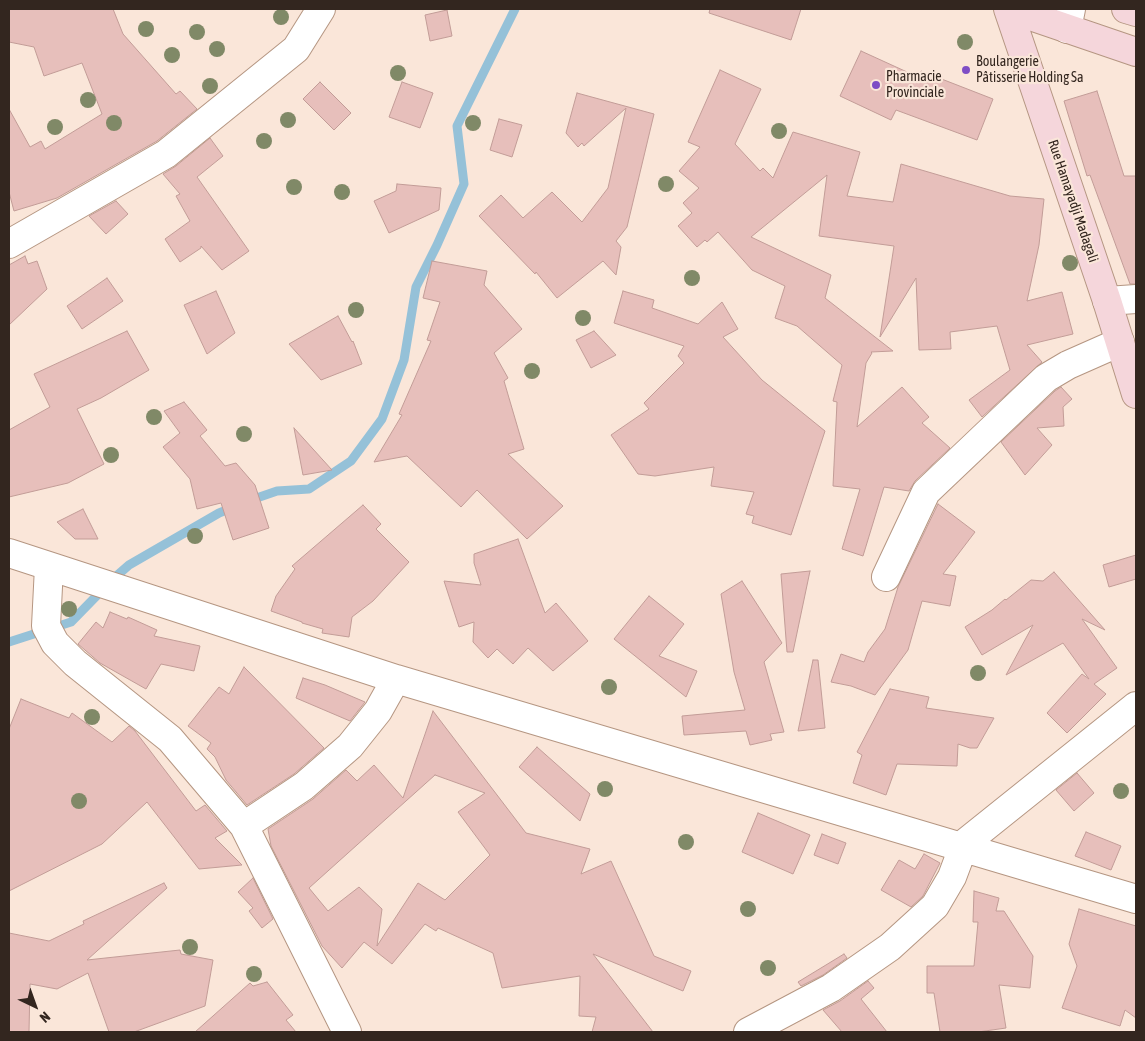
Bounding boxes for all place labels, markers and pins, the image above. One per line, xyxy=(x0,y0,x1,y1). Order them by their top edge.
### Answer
place label: Boulangerie Pâtisserie Holding Sa xyxy=(976,54,1083,86)
marker: Boulangerie Pâtisserie Holding Sa xyxy=(960,64,972,76)
place label: Pharmacie Provinciale xyxy=(886,69,944,102)
marker: Pharmacie Provinciale xyxy=(870,79,882,91)

